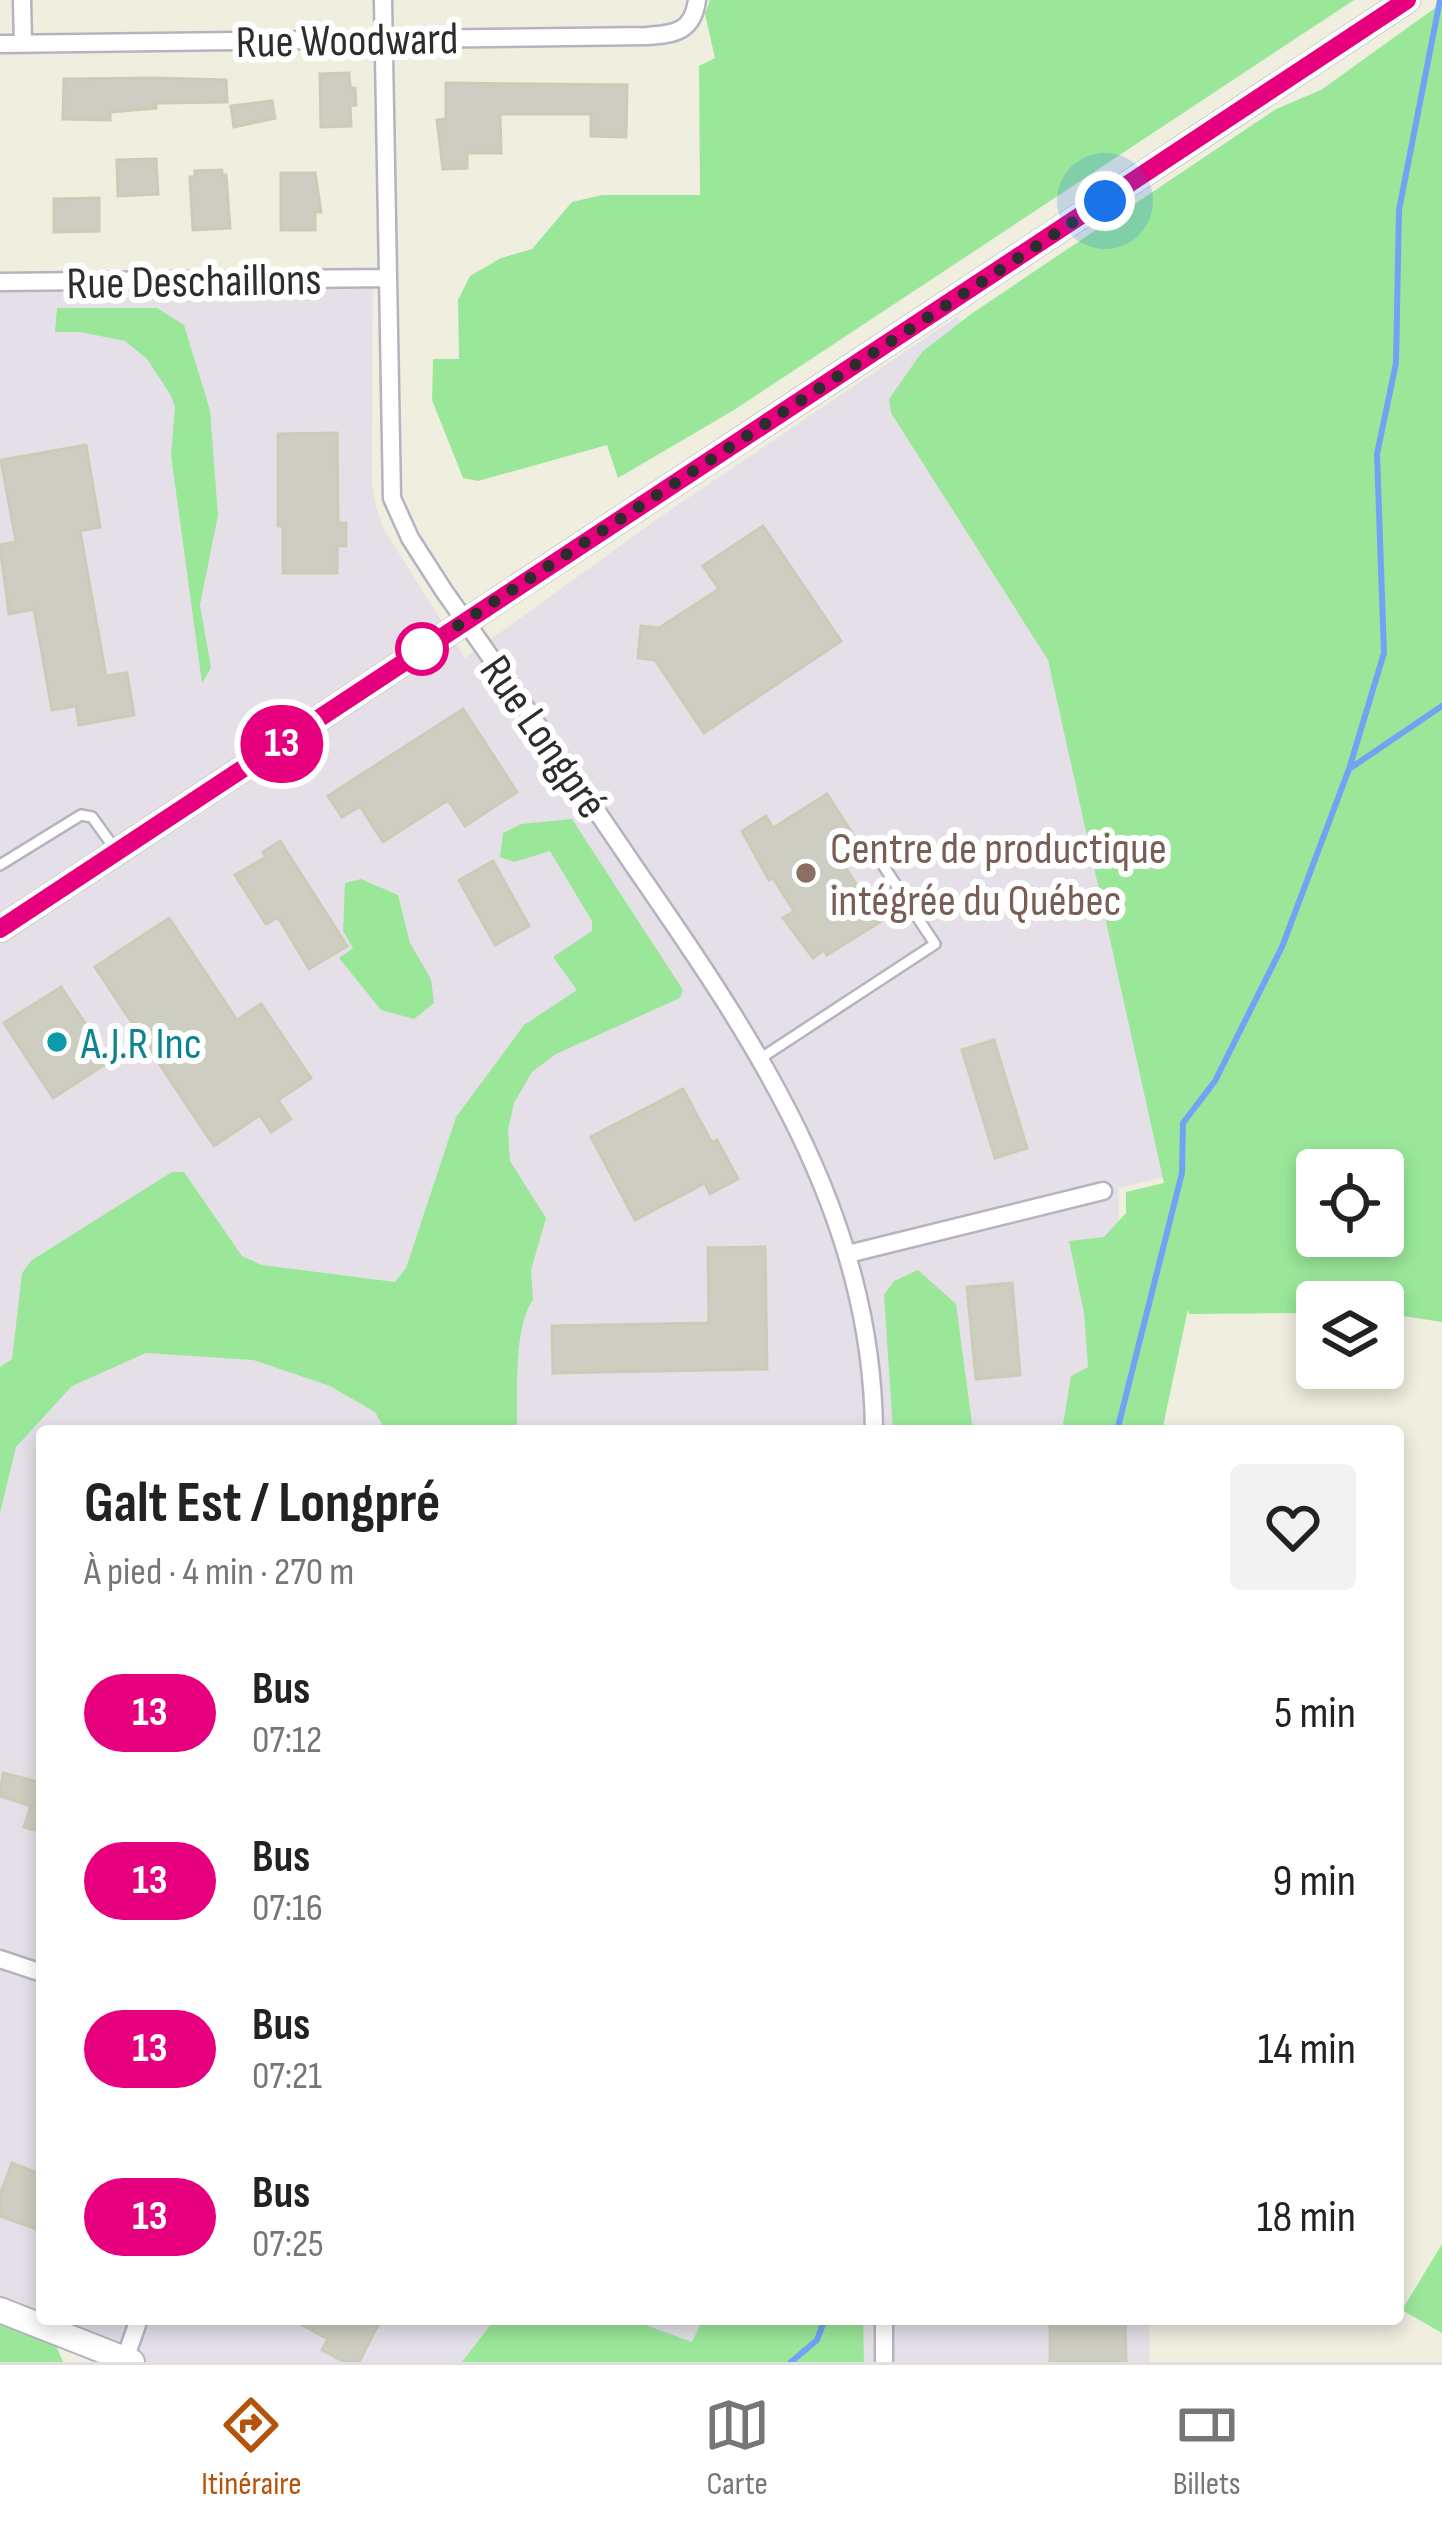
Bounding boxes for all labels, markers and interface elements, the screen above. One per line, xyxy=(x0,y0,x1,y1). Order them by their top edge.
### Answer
street label: Rue Woodward xyxy=(235,12,459,71)
your location xyxy=(1075,171,1135,231)
street label: Rue Deschaillons xyxy=(66,253,322,312)
unlabelled marker xyxy=(397,624,447,674)
street label: Rue Longpré xyxy=(467,646,619,829)
line badge: 13 xyxy=(228,705,336,783)
text: 13 xyxy=(264,718,300,769)
place label: Centre de productique intégrée du Québec xyxy=(830,822,1167,929)
marker: Centre de productique intégrée du Québec xyxy=(793,860,819,886)
place label: A.J.R Inc xyxy=(80,1017,202,1072)
marker: A.J.R Inc xyxy=(44,1029,70,1055)
map controls xyxy=(1296,1149,1404,1389)
button: locate xyxy=(1296,1149,1404,1257)
button: layers xyxy=(1296,1281,1404,1389)
button: heart xyxy=(1230,1464,1356,1590)
text: Galt Est / Longpré xyxy=(84,1470,440,1538)
text: À pied · 4 min · 270 m xyxy=(84,1549,354,1596)
text: Bus xyxy=(252,1662,310,1717)
text: 5 min xyxy=(1274,1686,1356,1741)
text: 13 xyxy=(132,1687,168,1738)
text: 07:12 xyxy=(252,1717,322,1764)
text: Bus xyxy=(252,1830,310,1885)
text: 9 min xyxy=(1272,1854,1356,1909)
text: 13 xyxy=(132,1855,168,1906)
text: 07:16 xyxy=(252,1885,323,1932)
text: Bus xyxy=(252,1998,310,2053)
text: 14 min xyxy=(1258,2022,1356,2077)
text: 13 xyxy=(132,2023,168,2074)
text: 07:21 xyxy=(252,2053,322,2100)
text: Bus xyxy=(252,2166,310,2221)
text: 18 min xyxy=(1257,2190,1356,2245)
text: 13 xyxy=(132,2191,168,2242)
text: 07:25 xyxy=(252,2221,324,2268)
tab: Itinéraire xyxy=(201,2392,302,2504)
tab: Carte xyxy=(704,2392,770,2504)
tab: Billets xyxy=(1173,2392,1241,2504)

